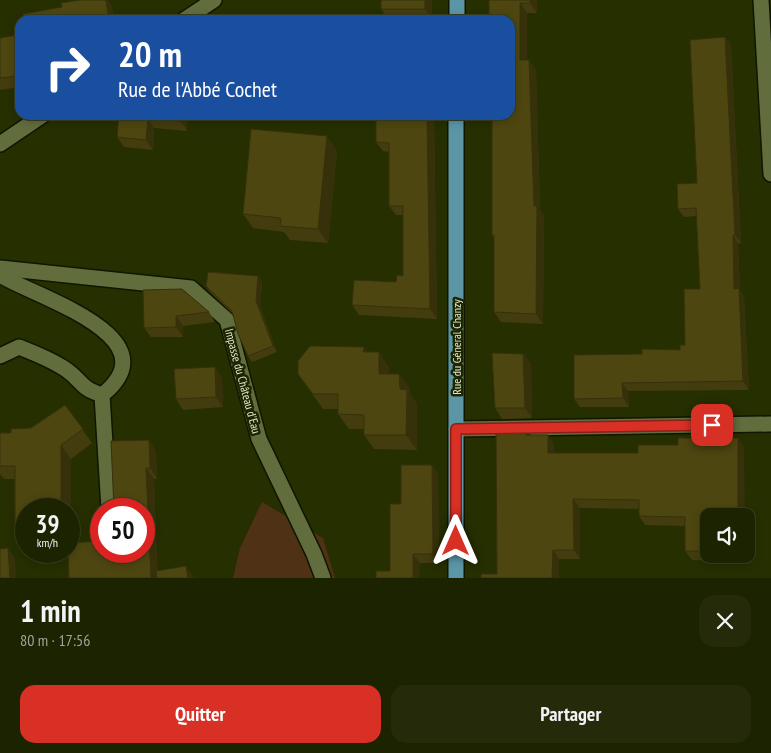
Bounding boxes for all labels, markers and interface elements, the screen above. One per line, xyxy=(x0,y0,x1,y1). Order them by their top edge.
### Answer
text: 20 m xyxy=(118,31,182,77)
icon: right xyxy=(35,35,100,100)
text: Rue de l'Abbé Cochet xyxy=(118,75,277,103)
street label: Rue du Géneral Chanzy xyxy=(449,299,464,395)
street label: Impasse du Château d'Eau xyxy=(222,327,264,435)
pin xyxy=(691,404,733,446)
icon: arrive xyxy=(698,411,726,439)
speed limit sign: 50 xyxy=(90,498,155,563)
text: 39 xyxy=(36,508,59,540)
map controls xyxy=(700,508,755,563)
button: sound xyxy=(700,508,755,563)
position arrow xyxy=(429,514,481,566)
text: km/h xyxy=(37,535,58,550)
text: 1 min xyxy=(20,591,81,630)
button: close xyxy=(699,595,751,647)
text: 80 m · 17:56 xyxy=(20,630,91,650)
button: Quitter xyxy=(20,685,381,743)
button: Partager xyxy=(391,685,751,743)

